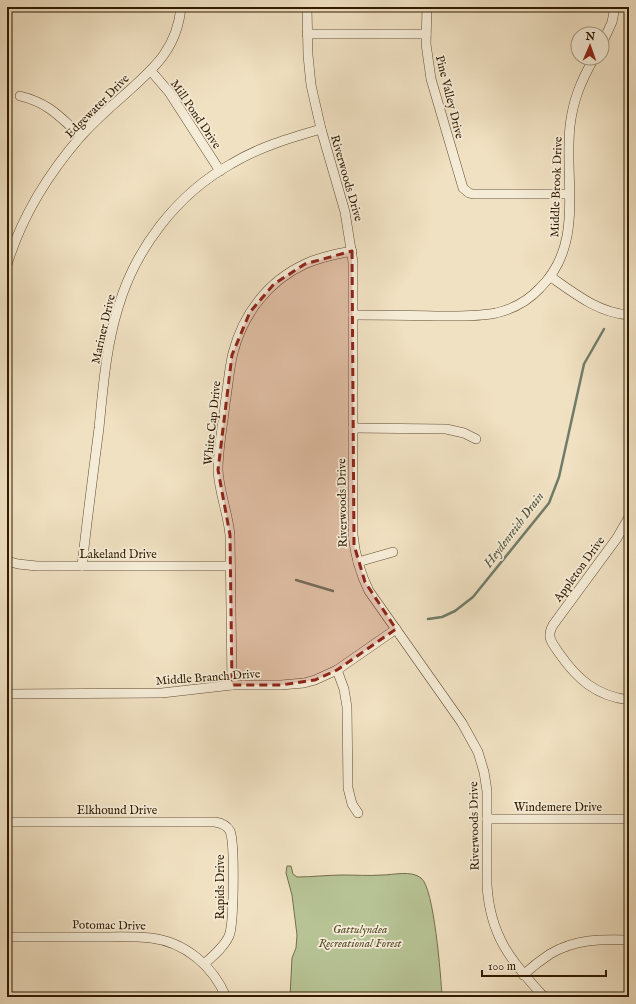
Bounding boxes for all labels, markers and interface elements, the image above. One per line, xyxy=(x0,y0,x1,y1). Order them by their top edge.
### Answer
north arrow xyxy=(570,26,610,66)
text: N xyxy=(584,30,596,44)
street label: Pine Valley Drive xyxy=(432,54,467,141)
street label: Edgewater Drive xyxy=(62,71,133,141)
street label: Mill Pond Drive xyxy=(167,77,224,152)
street label: Riverwoods Drive xyxy=(327,133,366,224)
street label: Middle Brook Drive xyxy=(547,136,566,238)
street label: Mariner Drive xyxy=(88,292,119,365)
street label: White Cap Drive xyxy=(201,380,225,466)
street label: Riverwoods Drive xyxy=(334,458,351,548)
water label: Heydenreich Drain xyxy=(480,489,548,572)
street label: Appleton Drive xyxy=(550,533,609,606)
street label: Lakeland Drive xyxy=(79,547,157,562)
street label: Middle Branch Drive xyxy=(155,666,261,689)
street label: Riverwoods Drive xyxy=(466,781,483,871)
street label: Windemere Drive xyxy=(514,800,603,815)
street label: Elkhound Drive xyxy=(77,803,158,818)
street label: Rapids Drive xyxy=(213,854,229,920)
street label: Potomac Drive xyxy=(72,917,147,934)
park label: Gattulyndea Recreational Forest xyxy=(319,922,403,951)
scale bar xyxy=(482,952,606,978)
text: 100 m xyxy=(488,959,516,974)

